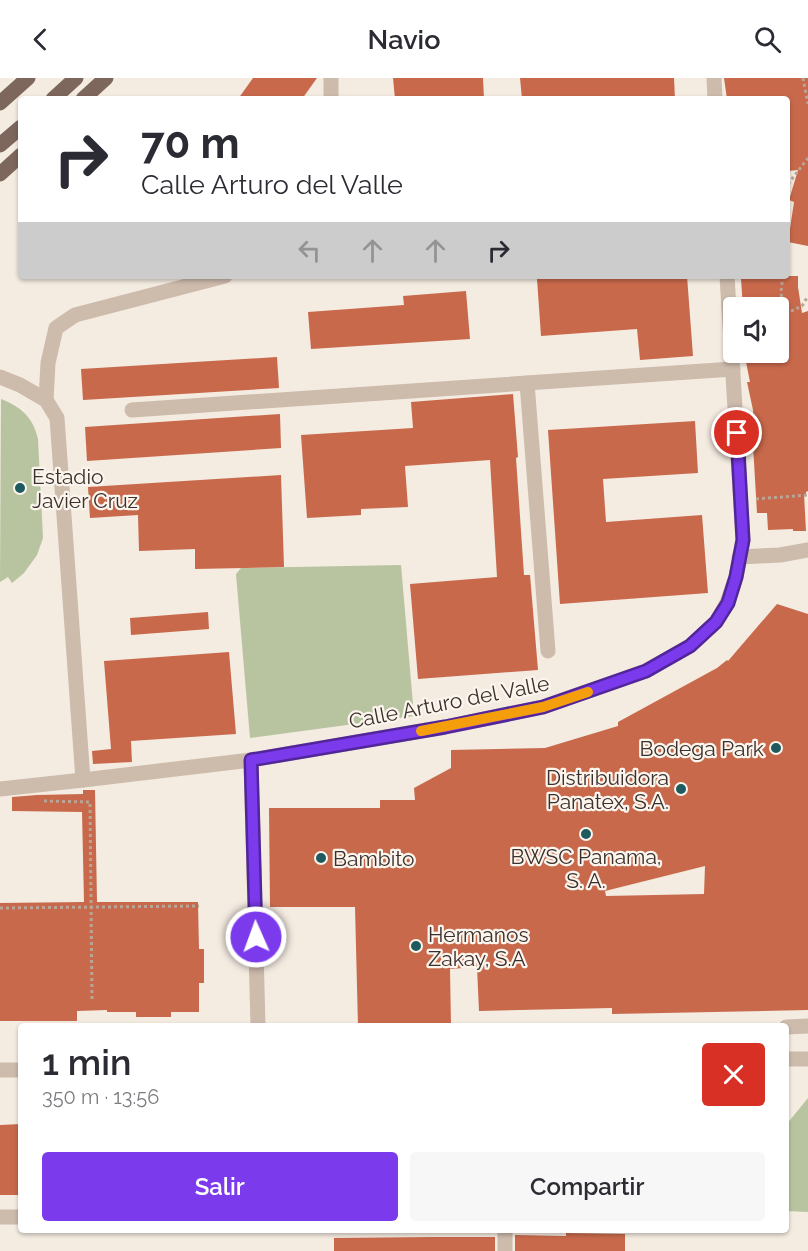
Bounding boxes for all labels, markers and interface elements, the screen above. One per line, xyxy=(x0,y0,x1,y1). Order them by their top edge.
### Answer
icon: back xyxy=(24,23,57,56)
icon: search xyxy=(751,23,784,56)
text: Navio xyxy=(368,24,440,55)
text: 70 m xyxy=(141,119,240,168)
icon: right xyxy=(42,120,120,198)
text: Calle Arturo del Valle xyxy=(141,169,403,200)
icon: left xyxy=(293,234,326,267)
icon: ahead xyxy=(356,234,389,267)
icon: ahead xyxy=(419,234,452,267)
icon: right xyxy=(482,234,515,267)
map controls xyxy=(723,297,789,363)
button: sound xyxy=(723,297,789,363)
pin xyxy=(711,407,762,458)
icon: arrive xyxy=(720,416,753,449)
place label: Estadio Javier Cruz xyxy=(32,464,138,513)
marker: Estadio Javier Cruz xyxy=(13,481,27,495)
street label: Calle Arturo del Valle xyxy=(347,670,551,734)
place label: Bodega Park xyxy=(639,736,764,761)
marker: Bodega Park xyxy=(769,741,783,755)
place label: Distribuidora Panatex, S.A. xyxy=(546,765,669,814)
marker: Distribuidora Panatex, S.A. xyxy=(674,782,688,796)
marker: BWSC Panama, S. A. xyxy=(579,827,593,841)
place label: BWSC Panama, S. A. xyxy=(510,844,662,893)
place label: Bambito xyxy=(333,846,415,871)
marker: Bambito xyxy=(314,851,328,865)
position arrow xyxy=(224,905,288,969)
place label: Hermanos Zakay, S.A xyxy=(428,922,529,971)
marker: Hermanos Zakay, S.A xyxy=(409,939,423,953)
text: 1 min xyxy=(42,1041,131,1083)
button: close xyxy=(702,1043,765,1106)
text: 350 m · 13:56 xyxy=(42,1085,159,1109)
button: Salir xyxy=(42,1152,398,1221)
button: Compartir xyxy=(410,1152,765,1221)

